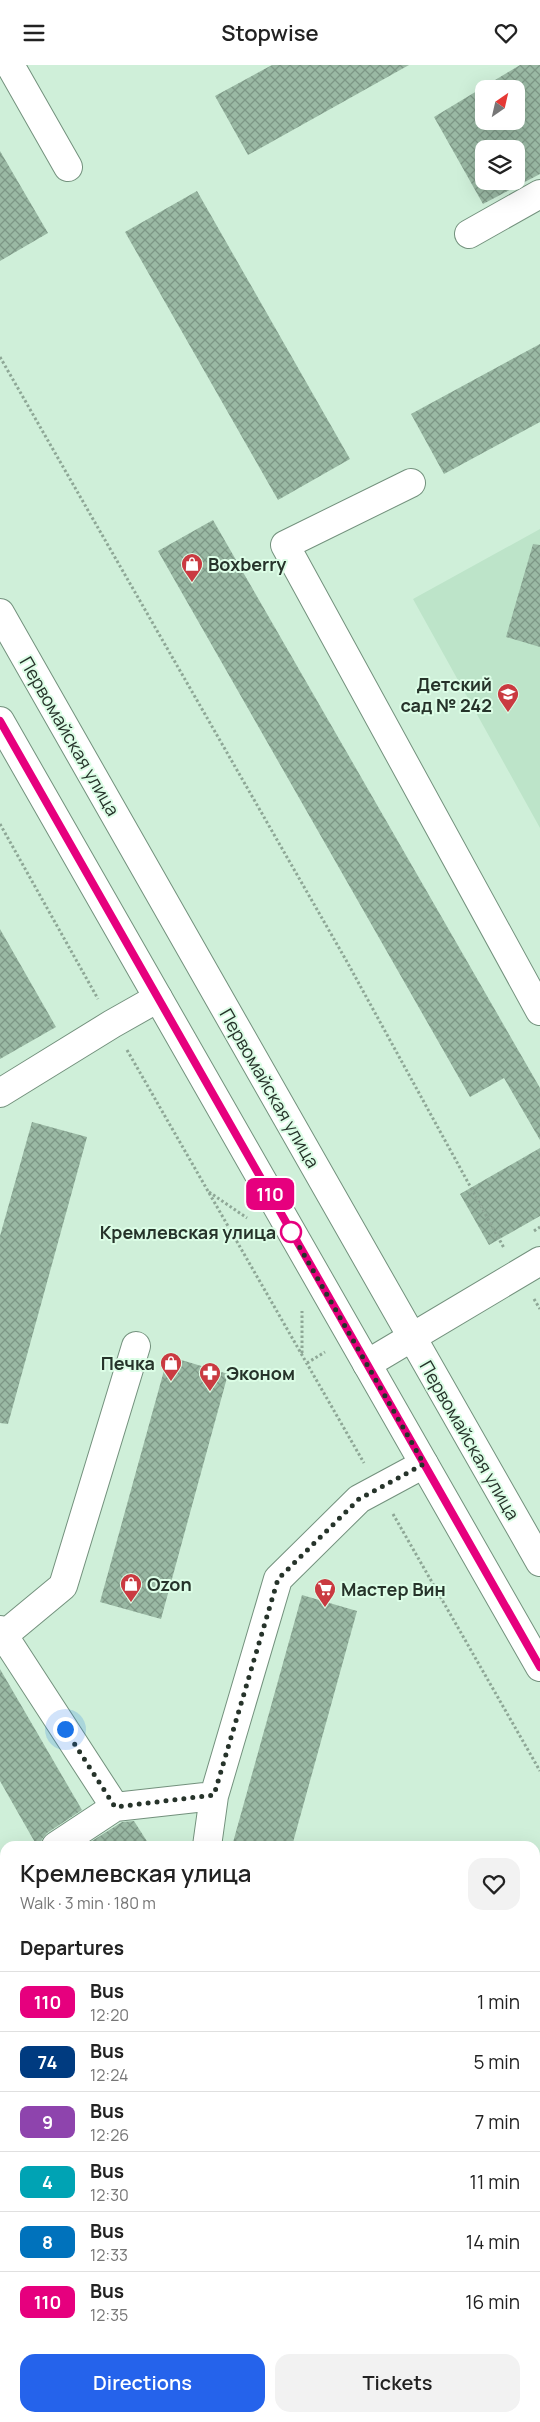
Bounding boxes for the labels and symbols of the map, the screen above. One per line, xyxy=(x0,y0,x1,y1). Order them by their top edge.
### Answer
north arrow xyxy=(475,80,525,130)
shop icon: Boxberry xyxy=(180,552,204,583)
place label: Boxberry xyxy=(208,552,286,576)
street label: Первомайская улица xyxy=(15,652,125,820)
place label: Детский сад № 242 xyxy=(400,672,492,717)
school or university icon: Детский сад № 242 xyxy=(496,682,520,713)
street label: Первомайская улица xyxy=(215,1004,325,1172)
line badge: 110 xyxy=(241,1178,299,1210)
place label: Кремлевская улица xyxy=(100,1220,276,1244)
marker: Кремлевская улица xyxy=(280,1221,302,1243)
place label: Печка xyxy=(101,1351,155,1375)
shop icon: Печка xyxy=(159,1351,183,1382)
street label: Первомайская улица xyxy=(415,1356,525,1524)
pharmacy icon: Эконом xyxy=(198,1361,222,1392)
place label: Эконом xyxy=(226,1361,295,1385)
shop icon: Ozon xyxy=(119,1572,143,1603)
place label: Ozon xyxy=(147,1572,192,1596)
supermarket icon: Мастер Вин xyxy=(313,1577,337,1608)
place label: Мастер Вин xyxy=(341,1577,446,1601)
your location xyxy=(53,1717,78,1742)

